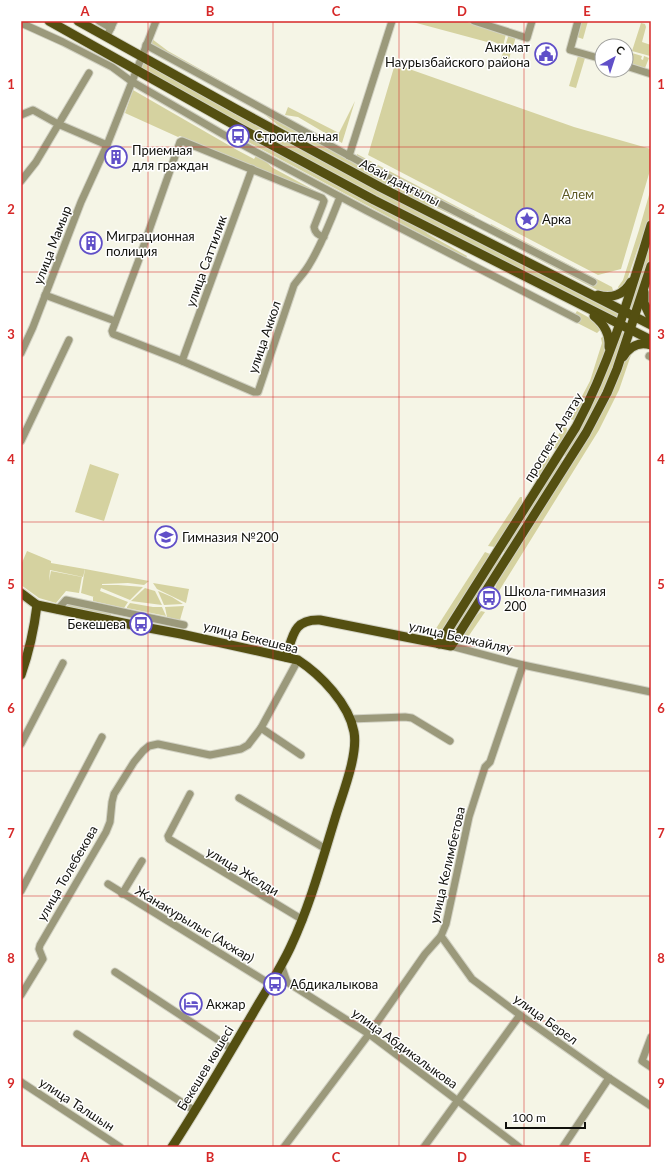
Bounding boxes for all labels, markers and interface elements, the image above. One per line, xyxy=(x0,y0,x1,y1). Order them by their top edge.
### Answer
text: A xyxy=(79,3,90,19)
text: B xyxy=(206,3,215,19)
text: C xyxy=(332,3,341,19)
text: D xyxy=(457,3,467,19)
text: E xyxy=(583,3,591,19)
north arrow xyxy=(594,38,634,78)
place label: Акимат Наурызбайского района xyxy=(385,39,530,70)
public building icon: Акимат Наурызбайского района xyxy=(533,41,559,67)
text: С xyxy=(614,42,628,58)
text: 1 xyxy=(7,76,15,92)
text: 1 xyxy=(657,76,665,92)
bus stop icon: Строительная xyxy=(225,123,251,149)
place label: Строительная xyxy=(254,128,338,144)
place label: Приемная для граждан xyxy=(132,142,209,173)
building icon: Приемная для граждан xyxy=(103,144,129,170)
street label: Абай даңғылы xyxy=(357,155,443,209)
park label: Алем xyxy=(562,186,594,202)
text: 2 xyxy=(7,201,15,217)
text: 2 xyxy=(657,201,665,217)
street label: улица Мамыр xyxy=(30,203,74,287)
place icon: Арка xyxy=(514,206,540,232)
place label: Арка xyxy=(542,211,571,227)
street label: улица Саттилик xyxy=(182,213,230,309)
place label: Миграционная полиция xyxy=(106,228,195,259)
building icon: Миграционная полиция xyxy=(78,230,104,256)
street label: улица Аккол xyxy=(244,299,284,375)
text: 3 xyxy=(7,326,15,342)
text: 3 xyxy=(657,326,665,342)
street label: проспект Алатау xyxy=(520,389,586,485)
text: 4 xyxy=(7,451,15,467)
text: 4 xyxy=(657,451,665,467)
school or university icon: Гимназия №200 xyxy=(153,524,179,550)
place label: Гимназия №200 xyxy=(182,529,279,545)
text: 5 xyxy=(7,576,15,592)
text: 5 xyxy=(657,576,665,592)
place label: Школа-гимназия 200 xyxy=(504,583,606,614)
bus stop icon: Школа-гимназия 200 xyxy=(476,585,502,611)
bus stop icon: Бекешева xyxy=(128,611,154,637)
place label: Бекешева xyxy=(67,616,126,632)
street label: улица Бекешева xyxy=(202,617,300,657)
street label: улица Белжайляу xyxy=(407,617,515,657)
text: 6 xyxy=(7,700,15,716)
text: 6 xyxy=(657,700,665,716)
street label: улица Келимбетова xyxy=(426,805,468,925)
street label: улица Толебекова xyxy=(33,822,101,924)
text: 7 xyxy=(7,825,15,841)
text: 7 xyxy=(657,825,665,841)
street label: улица Желди xyxy=(204,843,282,899)
street label: Жанакурылыс (Акжар) xyxy=(132,882,258,966)
text: 8 xyxy=(7,950,15,966)
text: 8 xyxy=(657,950,665,966)
bus stop icon: Абдикалыкова xyxy=(262,971,288,997)
place label: Абдикалыкова xyxy=(290,976,378,992)
street label: улица Берел xyxy=(511,990,581,1048)
hotel icon: Акжар xyxy=(178,991,204,1017)
place label: Акжар xyxy=(206,996,245,1012)
street label: улица Абдикалыкова xyxy=(349,1004,461,1092)
street label: Бекешев көшесі xyxy=(173,1023,237,1113)
street label: улица Талшын xyxy=(36,1074,118,1134)
text: 9 xyxy=(7,1075,15,1091)
text: 9 xyxy=(657,1075,665,1091)
scale bar xyxy=(506,1104,585,1130)
text: 100 m xyxy=(512,1110,546,1125)
text: A xyxy=(79,1149,90,1165)
text: B xyxy=(206,1149,215,1165)
text: C xyxy=(332,1149,341,1165)
text: D xyxy=(457,1149,467,1165)
text: E xyxy=(583,1149,591,1165)

